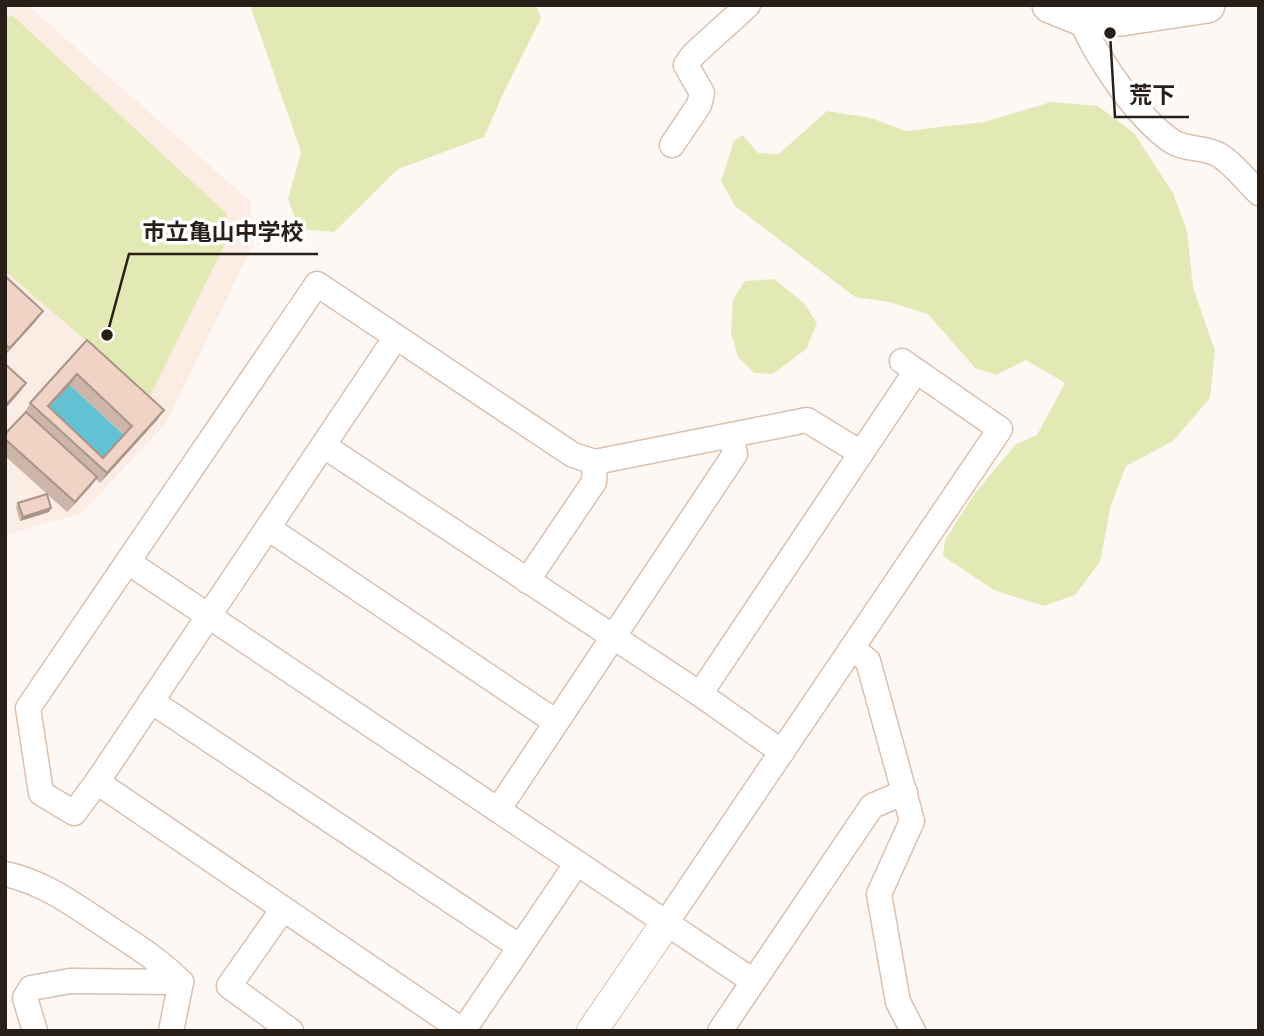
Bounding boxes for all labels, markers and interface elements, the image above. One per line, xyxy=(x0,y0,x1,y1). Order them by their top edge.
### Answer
callout: 荒下 xyxy=(1115,73,1189,117)
text: 荒下 xyxy=(1129,80,1175,109)
callout: 市立亀山中学校 xyxy=(129,210,318,254)
text: 市立亀山中学校 xyxy=(143,217,304,246)

